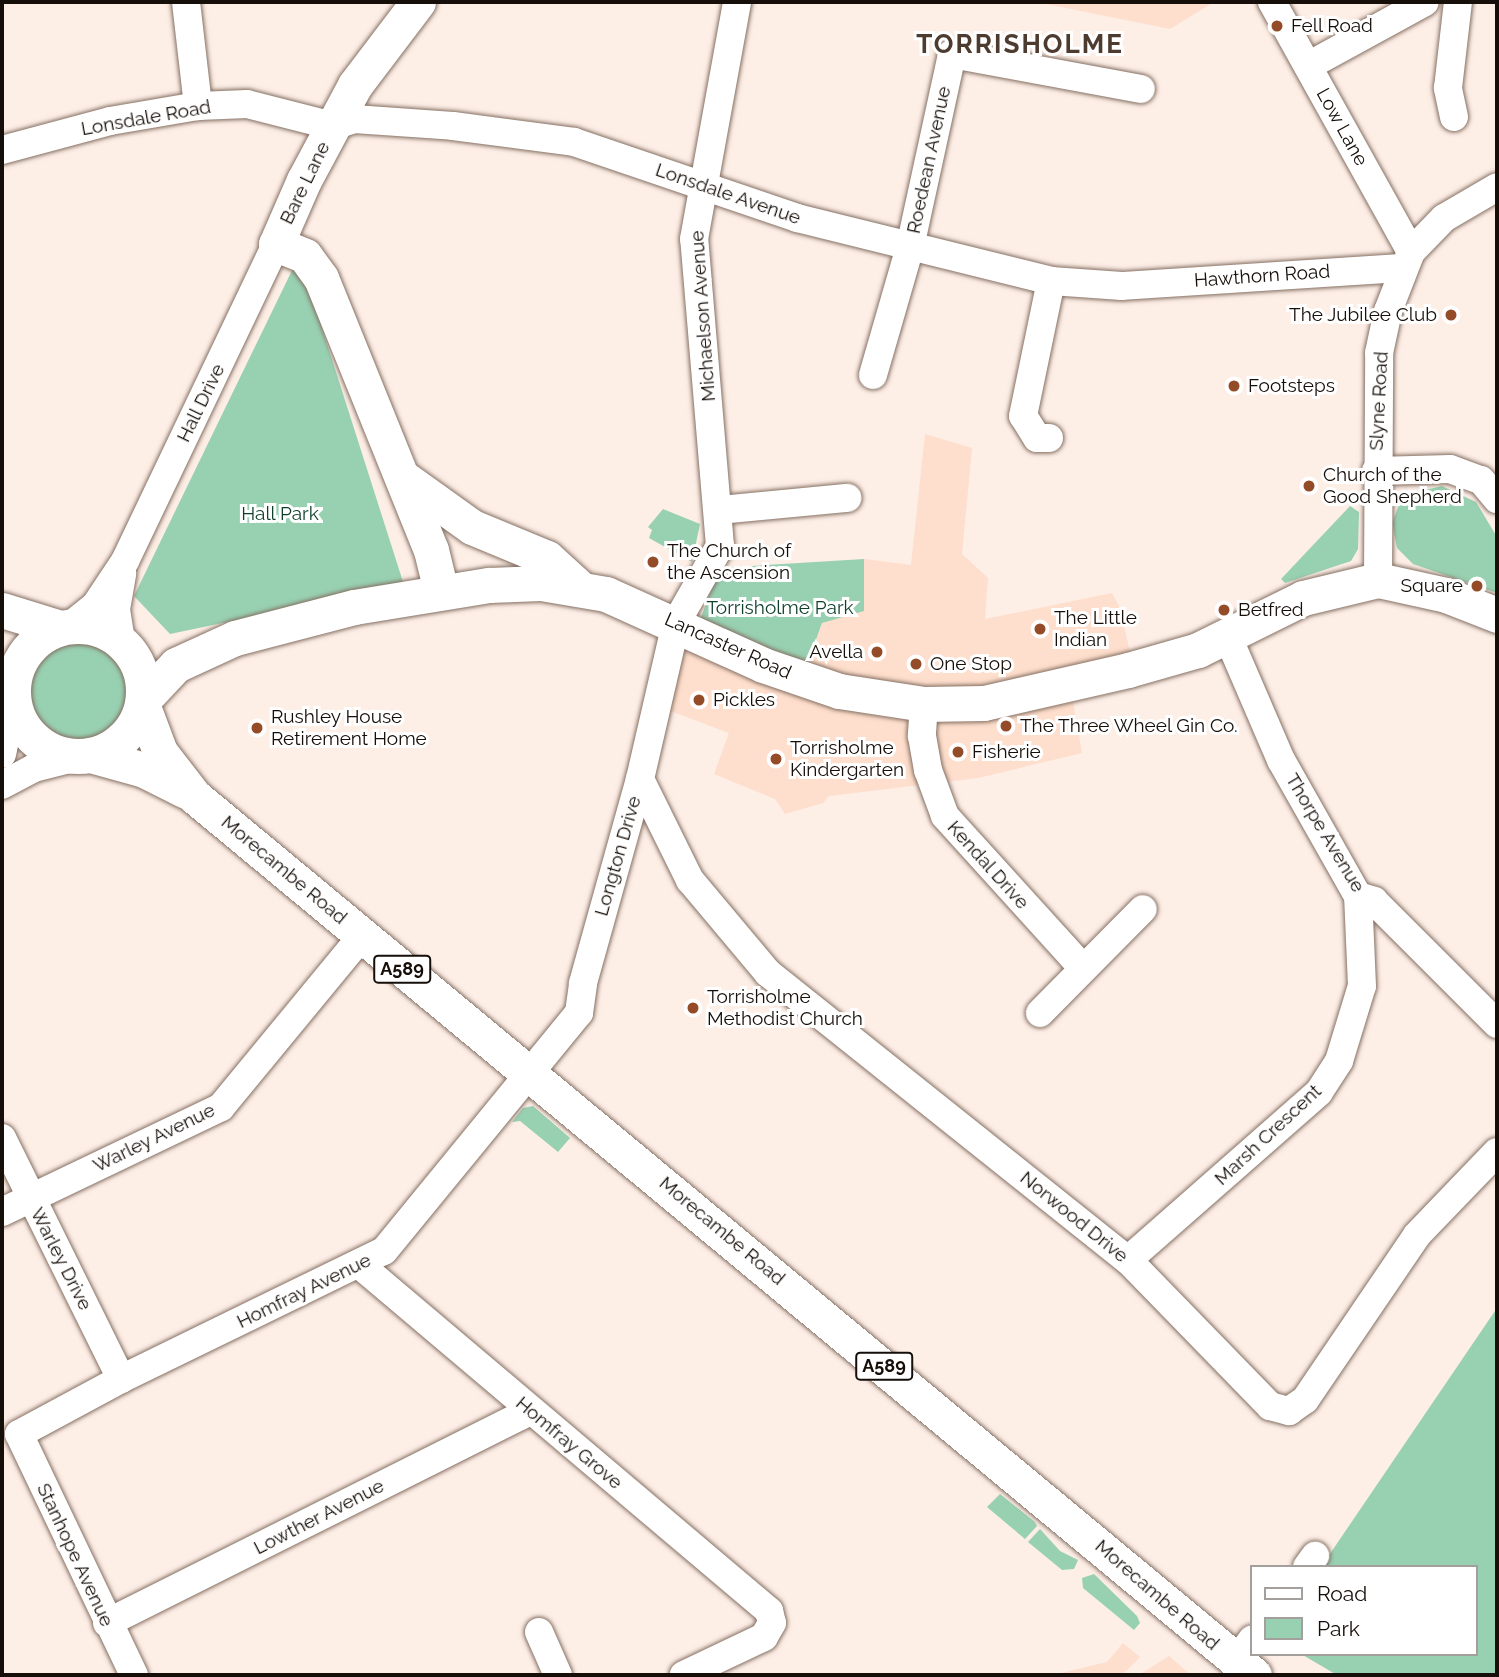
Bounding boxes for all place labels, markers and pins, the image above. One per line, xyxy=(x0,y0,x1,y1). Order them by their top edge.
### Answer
place label: Fell Road xyxy=(1291,15,1373,37)
marker: Fell Road xyxy=(1269,18,1285,34)
place label: The Jubilee Club xyxy=(1289,304,1437,326)
marker: The Jubilee Club xyxy=(1443,307,1459,323)
place label: Footsteps xyxy=(1248,375,1335,397)
marker: Footsteps xyxy=(1226,378,1242,394)
place label: Church of the Good Shepherd xyxy=(1323,464,1462,508)
marker: Church of the Good Shepherd xyxy=(1301,478,1317,494)
place label: The Church of the Ascension xyxy=(667,540,791,584)
marker: The Church of the Ascension xyxy=(645,554,661,570)
place label: Square xyxy=(1401,575,1463,597)
marker: Square xyxy=(1469,578,1485,594)
place label: Betfred xyxy=(1238,599,1304,621)
marker: Betfred xyxy=(1216,602,1232,618)
place label: The Little Indian xyxy=(1054,607,1137,651)
marker: The Little Indian xyxy=(1032,621,1048,637)
place label: Avella xyxy=(809,641,863,663)
marker: Avella xyxy=(869,644,885,660)
place label: One Stop xyxy=(930,653,1012,675)
marker: One Stop xyxy=(908,656,924,672)
place label: Pickles xyxy=(713,689,775,711)
marker: Pickles xyxy=(691,692,707,708)
place label: Rushley House Retirement Home xyxy=(271,706,427,750)
place label: The Three Wheel Gin Co. xyxy=(1020,715,1239,737)
marker: The Three Wheel Gin Co. xyxy=(998,718,1014,734)
marker: Rushley House Retirement Home xyxy=(249,720,265,736)
place label: Torrisholme Kindergarten xyxy=(790,737,904,781)
place label: Fisherie xyxy=(972,741,1041,763)
marker: Fisherie xyxy=(950,744,966,760)
marker: Torrisholme Kindergarten xyxy=(768,751,784,767)
place label: Torrisholme Methodist Church xyxy=(707,986,863,1030)
marker: Torrisholme Methodist Church xyxy=(685,1000,701,1016)

